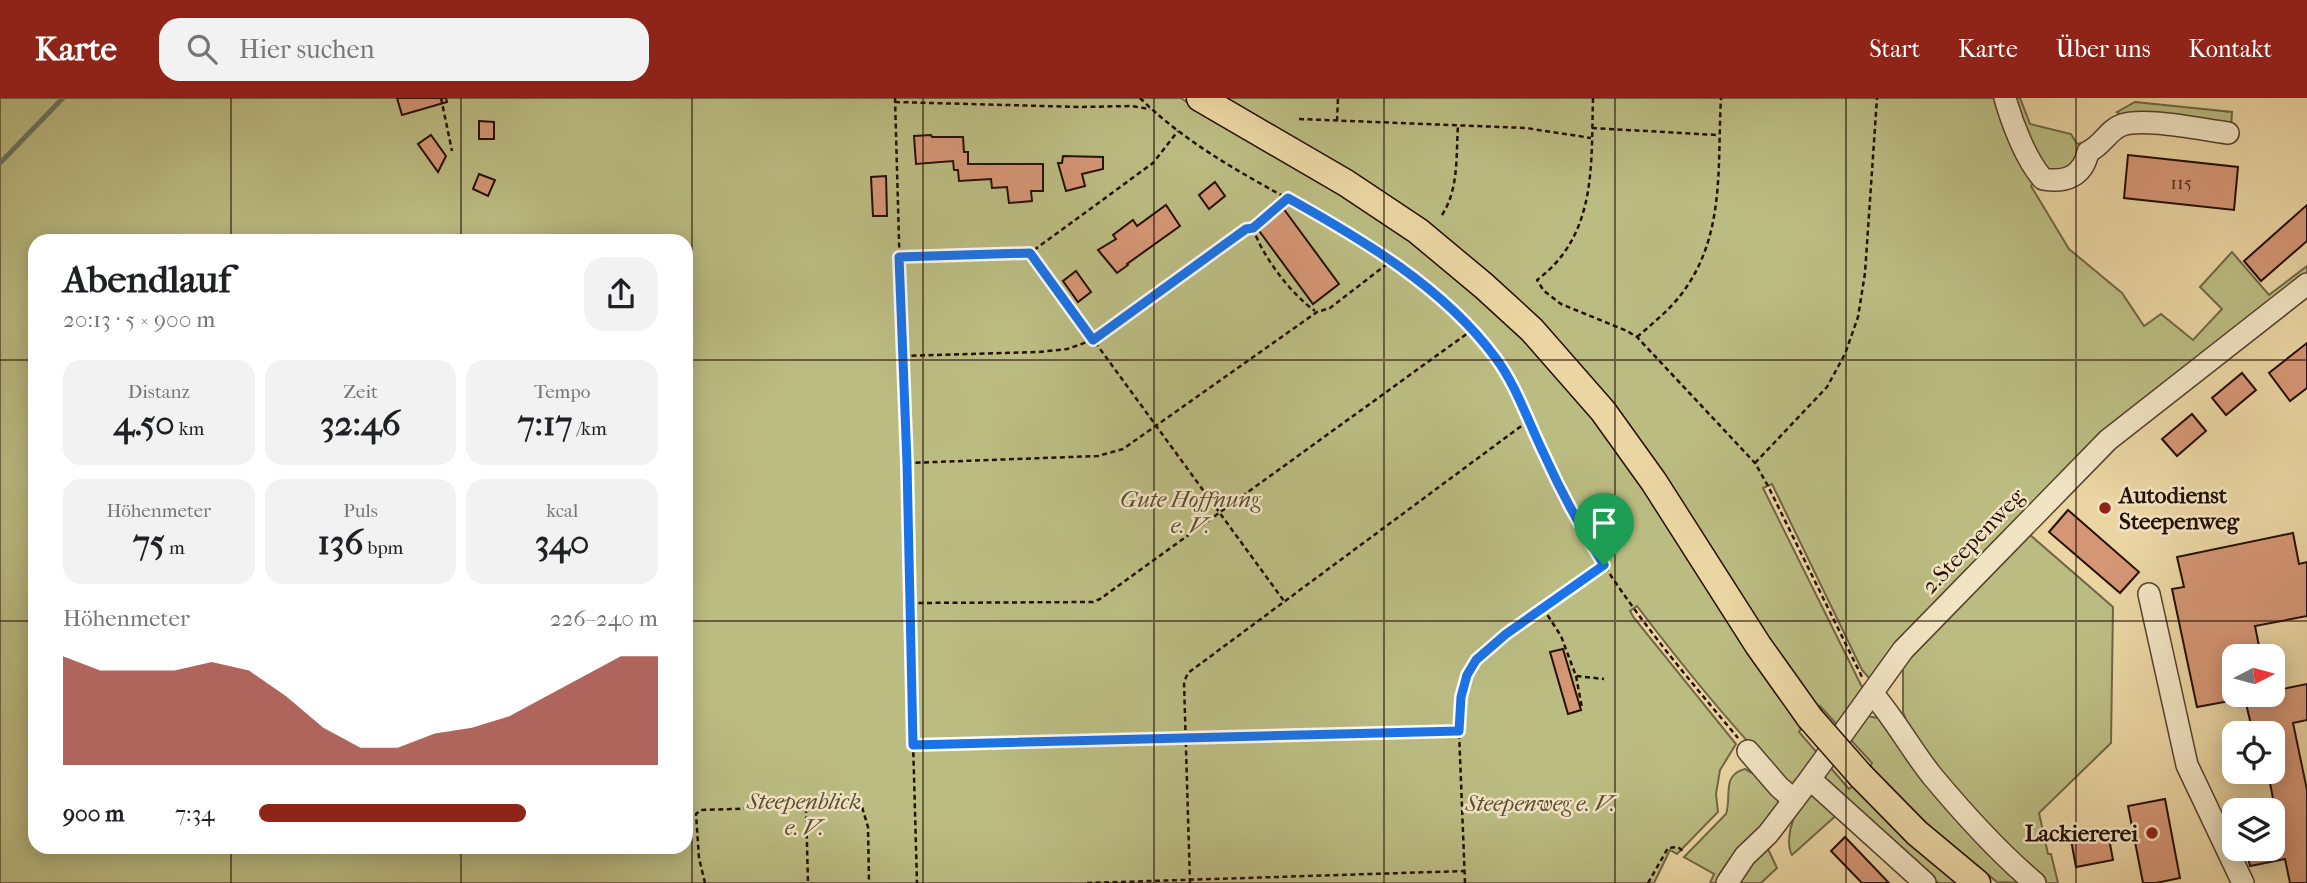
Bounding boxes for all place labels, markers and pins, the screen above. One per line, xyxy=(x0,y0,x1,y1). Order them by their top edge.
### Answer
place label: Autodienst Steepenweg xyxy=(2117,482,2240,535)
pin xyxy=(1574,493,1634,565)
marker: Autodienst Steepenweg xyxy=(2097,500,2113,516)
place label: Lackiererei xyxy=(2025,820,2138,847)
marker: Lackiererei xyxy=(2144,825,2160,841)

